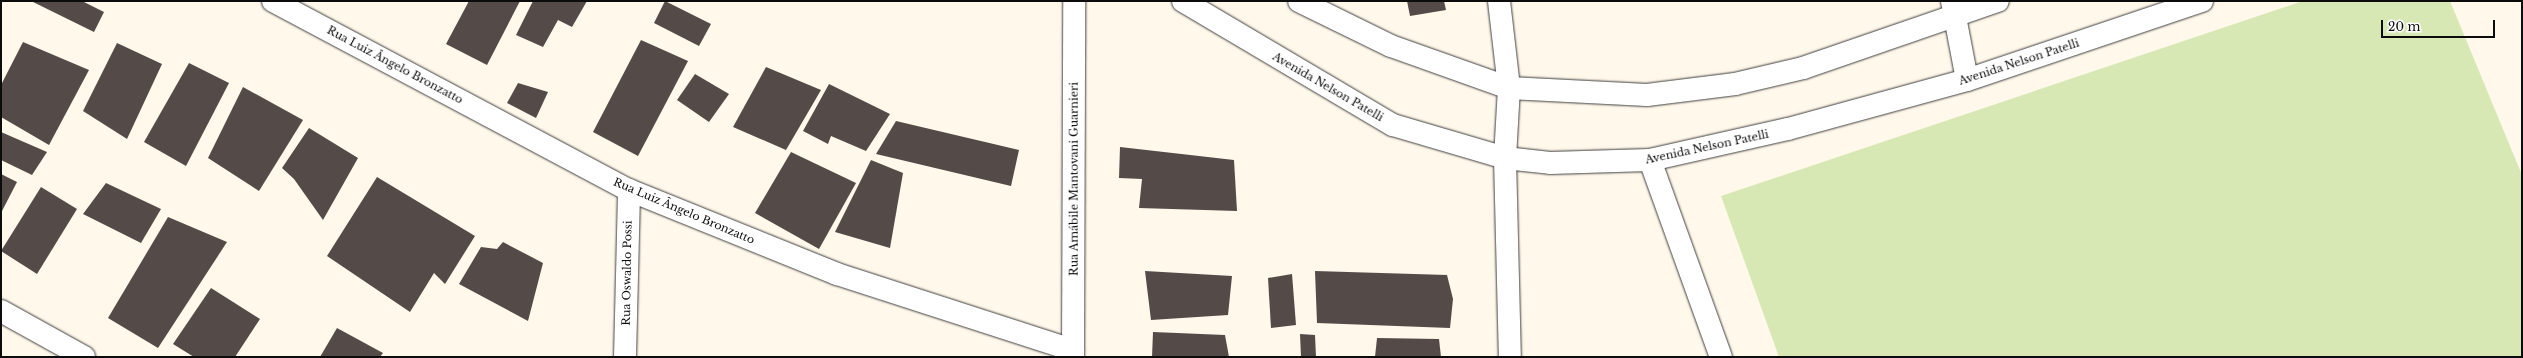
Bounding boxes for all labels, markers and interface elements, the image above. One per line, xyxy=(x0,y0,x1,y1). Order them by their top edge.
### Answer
scale bar xyxy=(2383,12,2497,38)
text: 20 m xyxy=(2388,19,2420,34)
street label: Rua Luiz Ângelo Bronzatto xyxy=(325,23,465,107)
street label: Avenida Nelson Patelli xyxy=(1957,36,2081,88)
street label: Avenida Nelson Patelli xyxy=(1270,50,1386,124)
street label: Rua Amábile Mantovani Guarnieri xyxy=(1067,82,1081,276)
street label: Avenida Nelson Patelli xyxy=(1644,127,1770,167)
street label: Rua Luiz Ângelo Bronzatto xyxy=(611,175,757,247)
street label: Rua Oswaldo Possi xyxy=(619,220,635,326)

